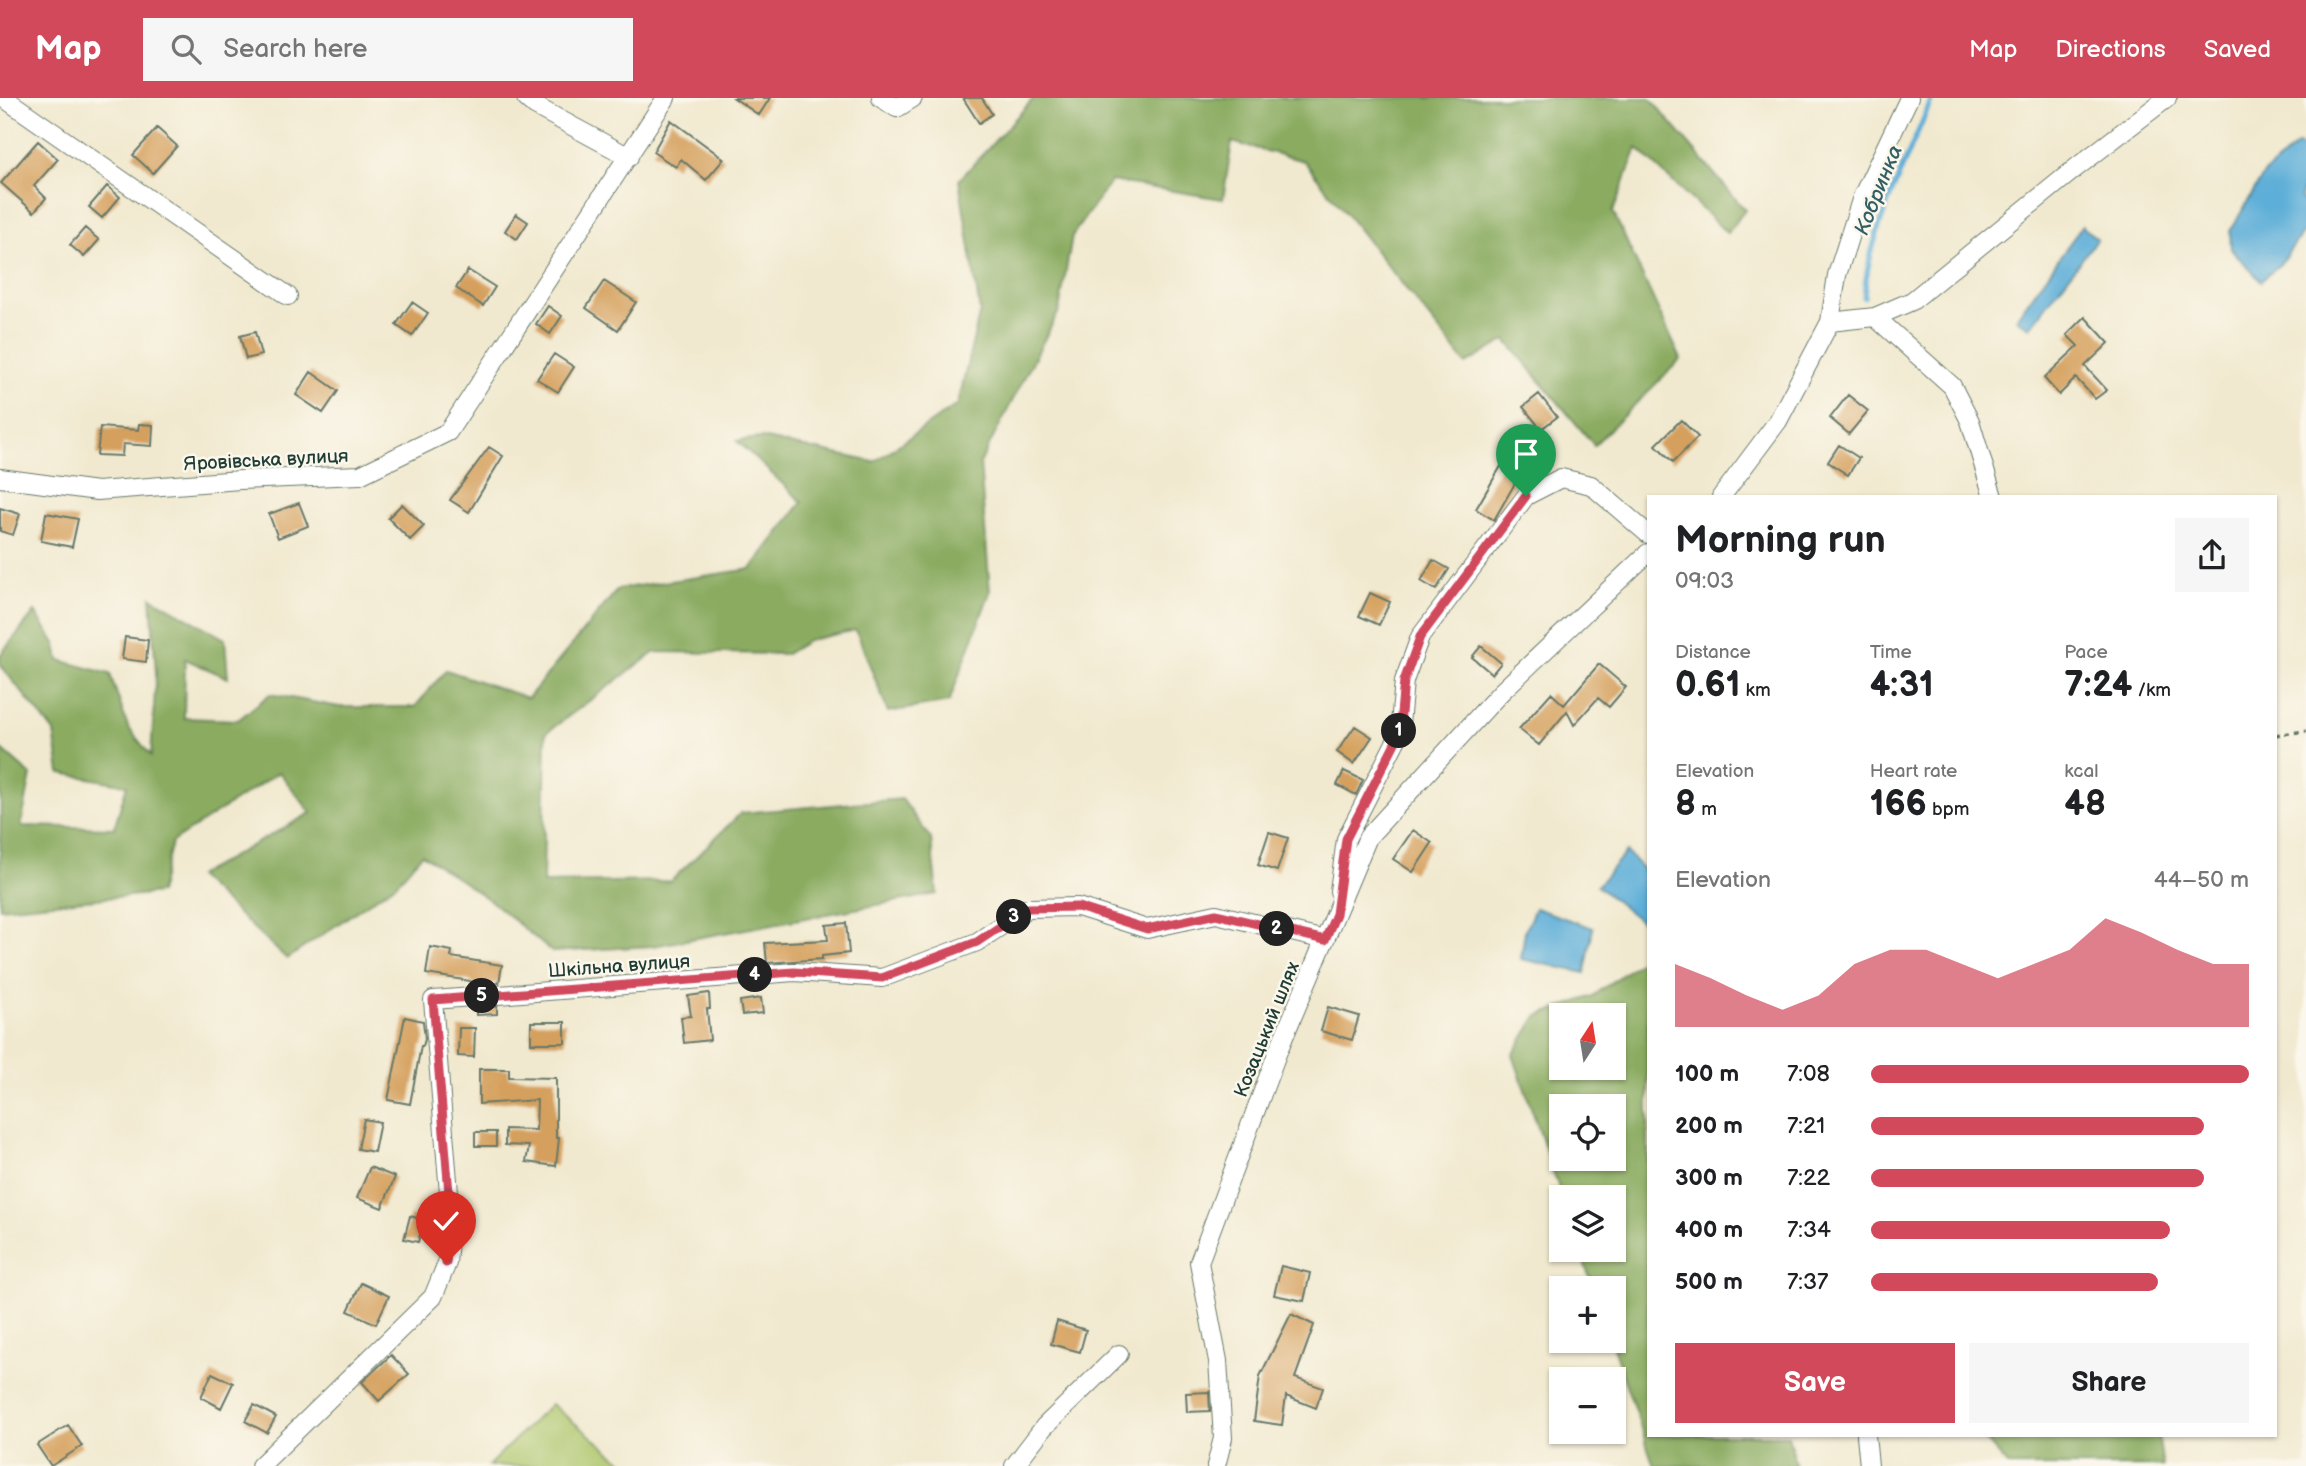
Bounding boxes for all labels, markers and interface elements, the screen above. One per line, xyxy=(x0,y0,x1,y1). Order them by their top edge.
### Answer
search box xyxy=(143,18,633,81)
text: Map xyxy=(35,29,101,69)
icon: search xyxy=(167,30,205,68)
text: Search here xyxy=(223,34,367,65)
text: Map xyxy=(1969,35,2017,64)
text: Directions xyxy=(2055,35,2166,64)
text: Saved xyxy=(2204,35,2271,64)
water label: Кобринка xyxy=(1849,141,1908,239)
pin xyxy=(1496,424,1556,496)
icon: arrive xyxy=(1507,435,1545,473)
street label: Яровівська вулиця xyxy=(183,445,349,476)
text: Morning run xyxy=(1675,518,1886,563)
button: share xyxy=(2175,518,2249,592)
text: 09:03 xyxy=(1675,567,1734,595)
text: Distance xyxy=(1675,641,1751,664)
text: Time xyxy=(1870,641,1912,664)
text: Pace xyxy=(2064,641,2108,664)
text: 0.61 xyxy=(1675,664,1740,707)
text: 4:31 xyxy=(1870,664,1934,707)
text: 7:24 xyxy=(2064,664,2132,707)
text: km xyxy=(1740,679,1771,702)
text: /km xyxy=(2132,679,2171,702)
pin: 1 xyxy=(1382,714,1416,748)
text: 1 xyxy=(1395,719,1403,742)
text: Elevation xyxy=(1675,760,1754,783)
text: Heart rate xyxy=(1870,760,1957,783)
text: kcal xyxy=(2064,760,2098,783)
text: 8 xyxy=(1675,783,1696,826)
text: 166 xyxy=(1870,783,1927,826)
text: 48 xyxy=(2064,783,2106,826)
text: m xyxy=(1696,798,1717,821)
text: bpm xyxy=(1927,798,1969,821)
text: Elevation xyxy=(1675,866,1771,894)
text: 44–50 m xyxy=(2154,866,2249,894)
pin: 3 xyxy=(996,900,1032,934)
text: 3 xyxy=(1008,905,1019,928)
pin: 2 xyxy=(1260,912,1294,946)
text: 2 xyxy=(1271,917,1282,940)
street label: Шкільна вулиця xyxy=(547,950,691,983)
pin: 4 xyxy=(738,958,772,992)
street label: Козацький шлях xyxy=(1230,958,1305,1101)
text: 4 xyxy=(749,963,760,986)
pin: 5 xyxy=(464,978,500,1014)
text: 5 xyxy=(476,984,487,1007)
north arrow xyxy=(1549,1003,1626,1080)
map controls xyxy=(1549,1003,1626,1444)
text: 100 m xyxy=(1675,1060,1739,1088)
text: 7:08 xyxy=(1787,1060,1830,1088)
button: locate xyxy=(1549,1094,1626,1171)
text: 200 m xyxy=(1675,1112,1743,1140)
text: 7:21 xyxy=(1787,1112,1825,1140)
text: 300 m xyxy=(1675,1164,1743,1192)
text: 7:22 xyxy=(1787,1164,1830,1192)
button: layers xyxy=(1549,1185,1626,1262)
pin xyxy=(416,1191,476,1263)
icon: check xyxy=(427,1202,465,1240)
text: 400 m xyxy=(1675,1216,1743,1244)
text: 7:34 xyxy=(1787,1216,1831,1244)
text: 500 m xyxy=(1675,1268,1743,1296)
text: 7:37 xyxy=(1787,1268,1828,1296)
button: + xyxy=(1549,1276,1626,1353)
button: Save xyxy=(1675,1343,1955,1423)
button: Share xyxy=(1969,1343,2249,1423)
button: − xyxy=(1549,1367,1626,1444)

